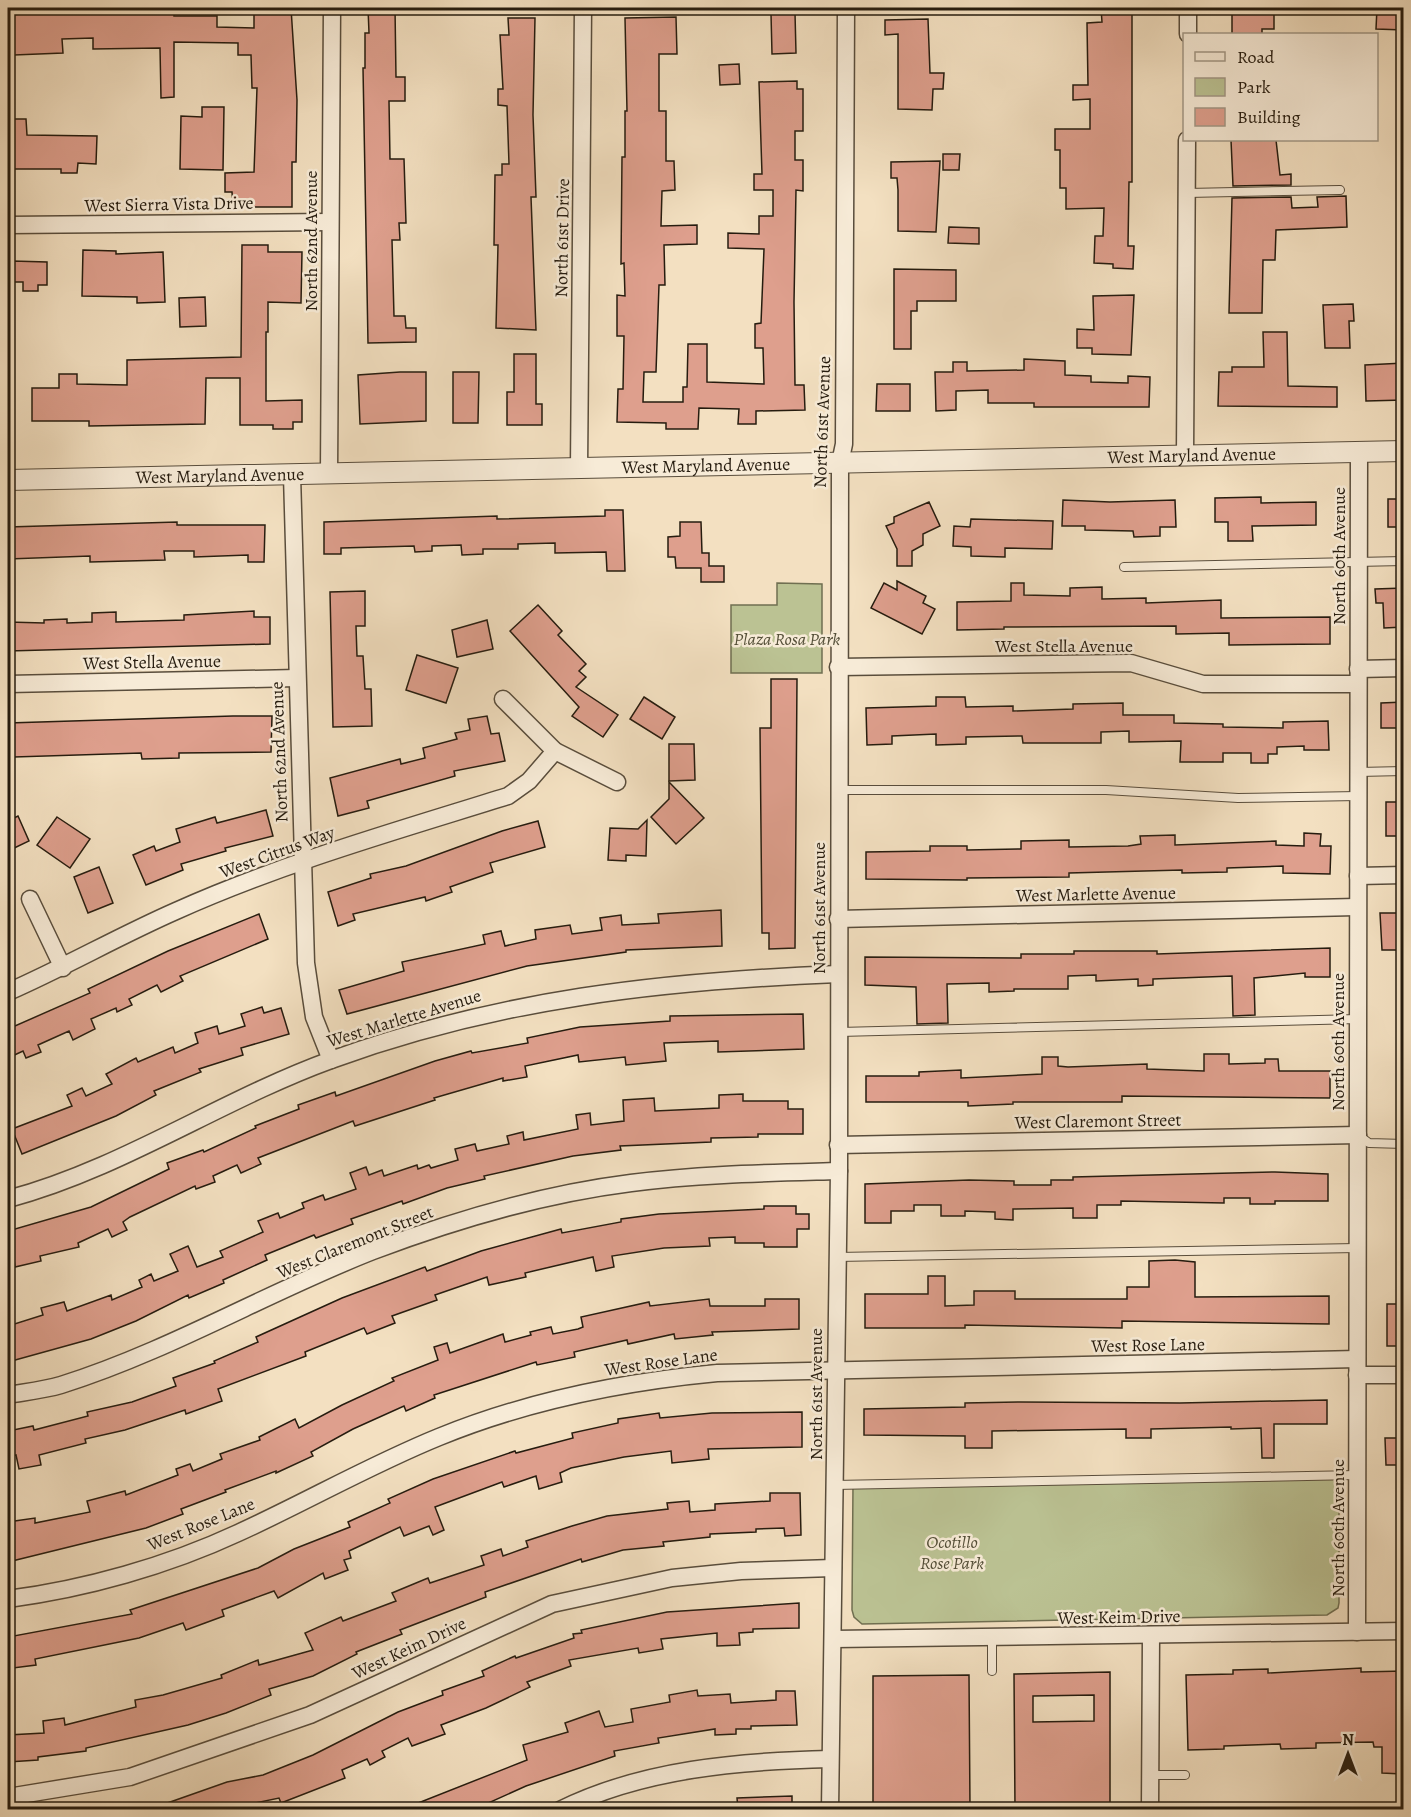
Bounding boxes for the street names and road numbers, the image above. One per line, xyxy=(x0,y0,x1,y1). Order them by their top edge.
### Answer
street label: North 62nd Avenue xyxy=(299,170,323,312)
street label: North 61st Drive xyxy=(549,178,575,298)
street label: West Sierra Vista Drive xyxy=(83,191,254,217)
street label: North 61st Avenue xyxy=(808,355,836,489)
street label: West Maryland Avenue xyxy=(1106,442,1276,469)
street label: West Maryland Avenue xyxy=(620,452,790,479)
street label: West Maryland Avenue xyxy=(134,462,304,489)
street label: North 60th Avenue xyxy=(1327,487,1351,625)
street label: West Stella Avenue xyxy=(994,634,1133,658)
street label: West Stella Avenue xyxy=(82,649,221,675)
street label: North 62nd Avenue xyxy=(265,681,293,823)
street label: West Citrus Way xyxy=(215,820,339,884)
street label: North 61st Avenue xyxy=(807,842,831,974)
street label: West Marlette Avenue xyxy=(1015,881,1176,907)
street label: North 60th Avenue xyxy=(1326,973,1350,1111)
street label: West Marlette Avenue xyxy=(323,983,484,1053)
street label: West Claremont Street xyxy=(1013,1108,1182,1134)
street label: West Claremont Street xyxy=(272,1200,437,1285)
street label: North 61st Avenue xyxy=(804,1328,828,1460)
street label: West Rose Lane xyxy=(1090,1332,1205,1358)
street label: West Rose Lane xyxy=(602,1342,719,1382)
street label: North 60th Avenue xyxy=(1326,1459,1350,1597)
street label: West Rose Lane xyxy=(143,1492,258,1557)
street label: West Keim Drive xyxy=(1056,1604,1181,1630)
street label: West Keim Drive xyxy=(347,1611,470,1685)

